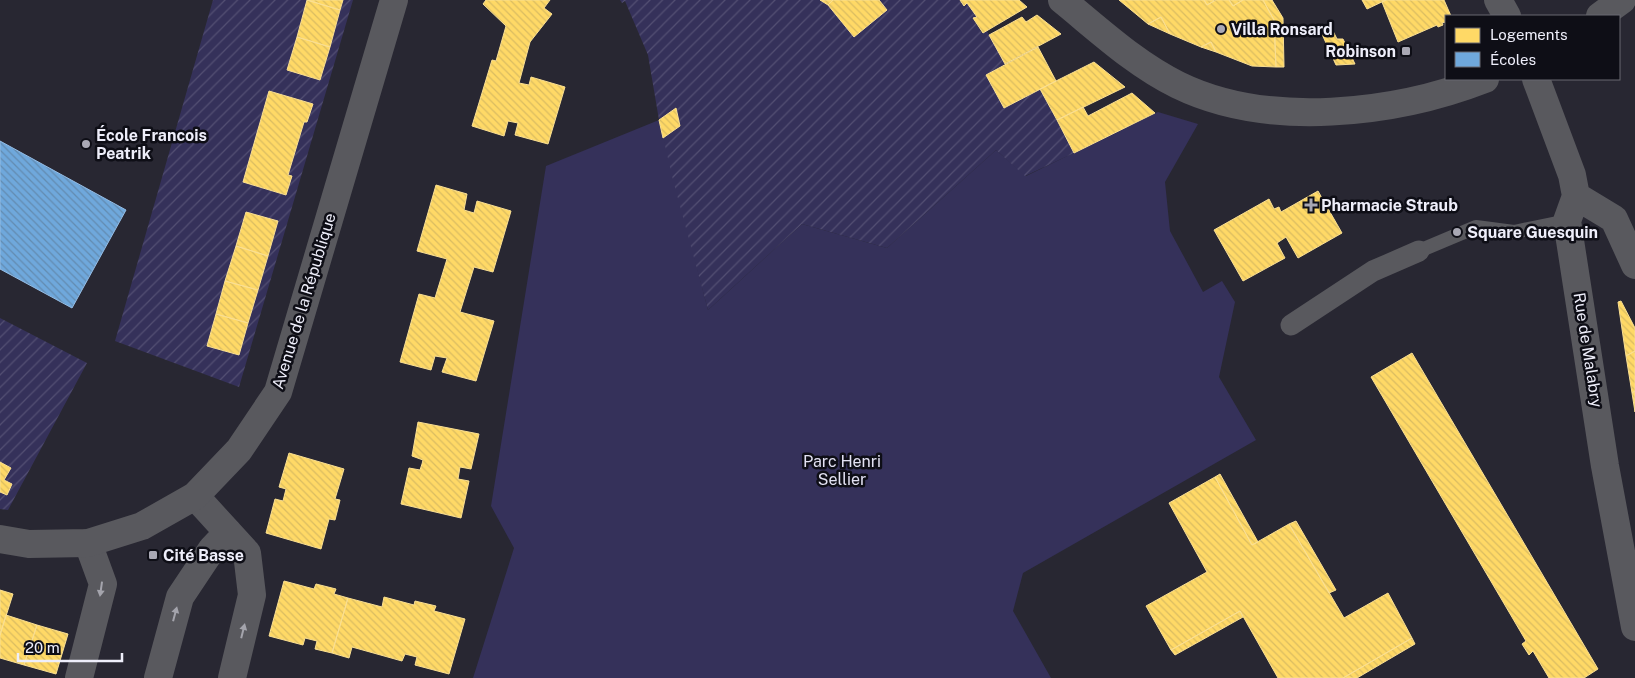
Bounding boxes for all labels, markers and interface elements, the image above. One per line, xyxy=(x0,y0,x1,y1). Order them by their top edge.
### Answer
legend xyxy=(1445,15,1620,80)
place label: Villa Ronsard xyxy=(1231,20,1333,39)
marker: Villa Ronsard xyxy=(1215,23,1227,35)
text: Logements xyxy=(1490,26,1568,43)
place label: Robinson xyxy=(1325,42,1396,61)
marker: Robinson xyxy=(1400,45,1412,57)
text: Écoles xyxy=(1490,51,1536,68)
place label: École Francois Peatrik xyxy=(96,125,207,163)
marker: École Francois Peatrik xyxy=(80,138,92,150)
place label: Pharmacie Straub xyxy=(1321,196,1458,215)
marker: Pharmacie Straub xyxy=(1305,199,1317,211)
street label: Avenue de la République xyxy=(268,211,340,391)
place label: Square Guesquin xyxy=(1467,223,1598,242)
marker: Square Guesquin xyxy=(1451,226,1463,238)
street label: Rue de Malabry xyxy=(1570,291,1607,409)
park label: Parc Henri Sellier xyxy=(803,452,881,489)
place label: Cité Basse xyxy=(163,546,244,565)
marker: Cité Basse xyxy=(147,549,159,561)
one-way arrow xyxy=(97,582,105,598)
one-way arrow xyxy=(172,607,180,622)
one-way arrow xyxy=(239,623,247,638)
scale bar xyxy=(18,630,121,662)
text: 20 m xyxy=(25,639,60,656)

